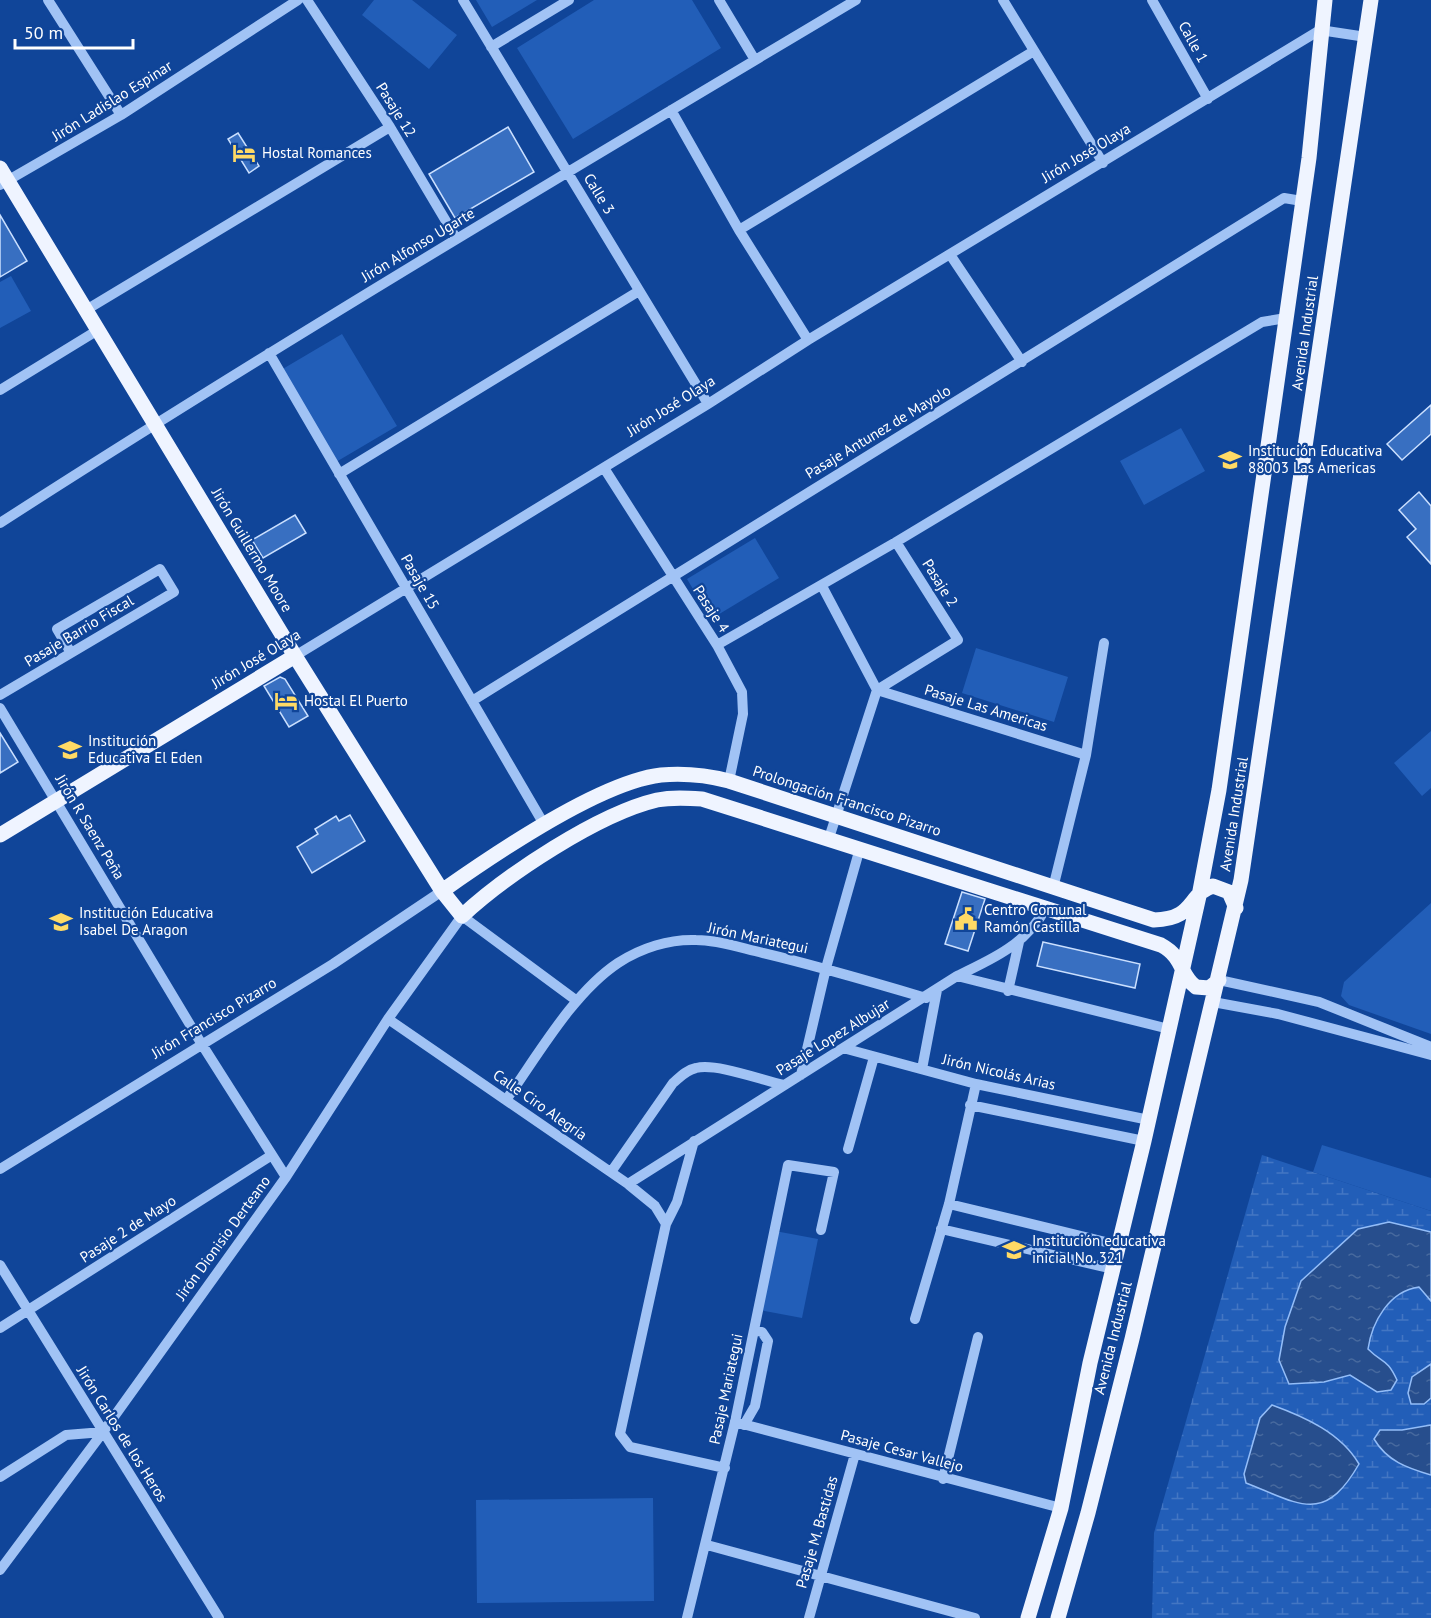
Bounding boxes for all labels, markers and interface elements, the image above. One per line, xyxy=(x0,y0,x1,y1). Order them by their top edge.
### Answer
scale bar xyxy=(15,12,134,50)
street label: Calle 1 xyxy=(1174,18,1212,66)
text: 50 m xyxy=(24,21,63,44)
street label: Jirón Ladislao Espinar xyxy=(47,56,175,146)
street label: Pasaje 12 xyxy=(372,79,421,141)
street label: Jirón José Olaya xyxy=(1037,119,1134,187)
hotel icon: Hostal Romances xyxy=(231,140,257,166)
place label: Hostal Romances xyxy=(262,143,372,162)
street label: Calle 3 xyxy=(580,170,619,218)
street label: Jirón Alfonso Ugarte xyxy=(357,203,478,286)
street label: Avenida Industrial xyxy=(1287,274,1322,392)
street label: Jirón José Olaya xyxy=(622,371,718,441)
street label: Pasaje Antunez de Mayolo xyxy=(801,381,954,483)
place label: Institución Educativa 88003 Las Americas xyxy=(1248,441,1382,477)
school or university icon: Institución Educativa 88003 Las Americas xyxy=(1217,447,1243,473)
street label: Jirón Guillermo Moore xyxy=(207,483,297,615)
street label: Pasaje 15 xyxy=(397,551,444,613)
street label: Pasaje 2 xyxy=(918,555,962,610)
street label: Pasaje 4 xyxy=(689,581,734,636)
street label: Pasaje Barrio Fiscal xyxy=(21,590,137,671)
street label: Jirón José Olaya xyxy=(207,625,304,693)
street label: Pasaje Las Americas xyxy=(922,680,1050,735)
hotel icon: Hostal El Puerto xyxy=(273,688,299,714)
place label: Hostal El Puerto xyxy=(304,691,408,710)
place label: Institución Educativa El Eden xyxy=(88,731,203,767)
school or university icon: Institución Educativa El Eden xyxy=(57,737,83,763)
street label: Avenida Industrial xyxy=(1215,755,1252,873)
street label: Prolongación Francisco Pizarro xyxy=(751,761,944,840)
street label: Jirón R Saenz Peña xyxy=(51,770,129,883)
place label: Centro Comunal Ramón Castilla xyxy=(984,900,1087,936)
place label: Institución Educativa Isabel De Aragon xyxy=(79,903,213,939)
public building icon: Centro Comunal Ramón Castilla xyxy=(953,906,979,932)
school or university icon: Institución Educativa Isabel De Aragon xyxy=(48,909,74,935)
street label: Jirón Mariategui xyxy=(705,917,810,957)
street label: Jirón Francisco Pizarro xyxy=(147,973,280,1063)
street label: Pasaje Lopez Albujar xyxy=(772,994,893,1079)
street label: Jirón Nicolás Arias xyxy=(940,1049,1058,1094)
street label: Calle Ciro Alegría xyxy=(490,1065,591,1144)
street label: Jirón Dionisio Derteano xyxy=(170,1172,274,1305)
street label: Pasaje 2 de Mayo xyxy=(76,1190,179,1267)
place label: Institución educativa inicial No. 321 xyxy=(1032,1231,1166,1267)
school or university icon: Institución educativa inicial No. 321 xyxy=(1001,1237,1027,1263)
street label: Avenida Industrial xyxy=(1089,1279,1136,1396)
street label: Pasaje Mariategui xyxy=(704,1332,747,1446)
street label: Jirón Carlos de los Heros xyxy=(72,1361,172,1505)
street label: Pasaje Cesar Vallejo xyxy=(839,1425,966,1476)
street label: Pasaje M. Bastidas xyxy=(791,1473,842,1590)

